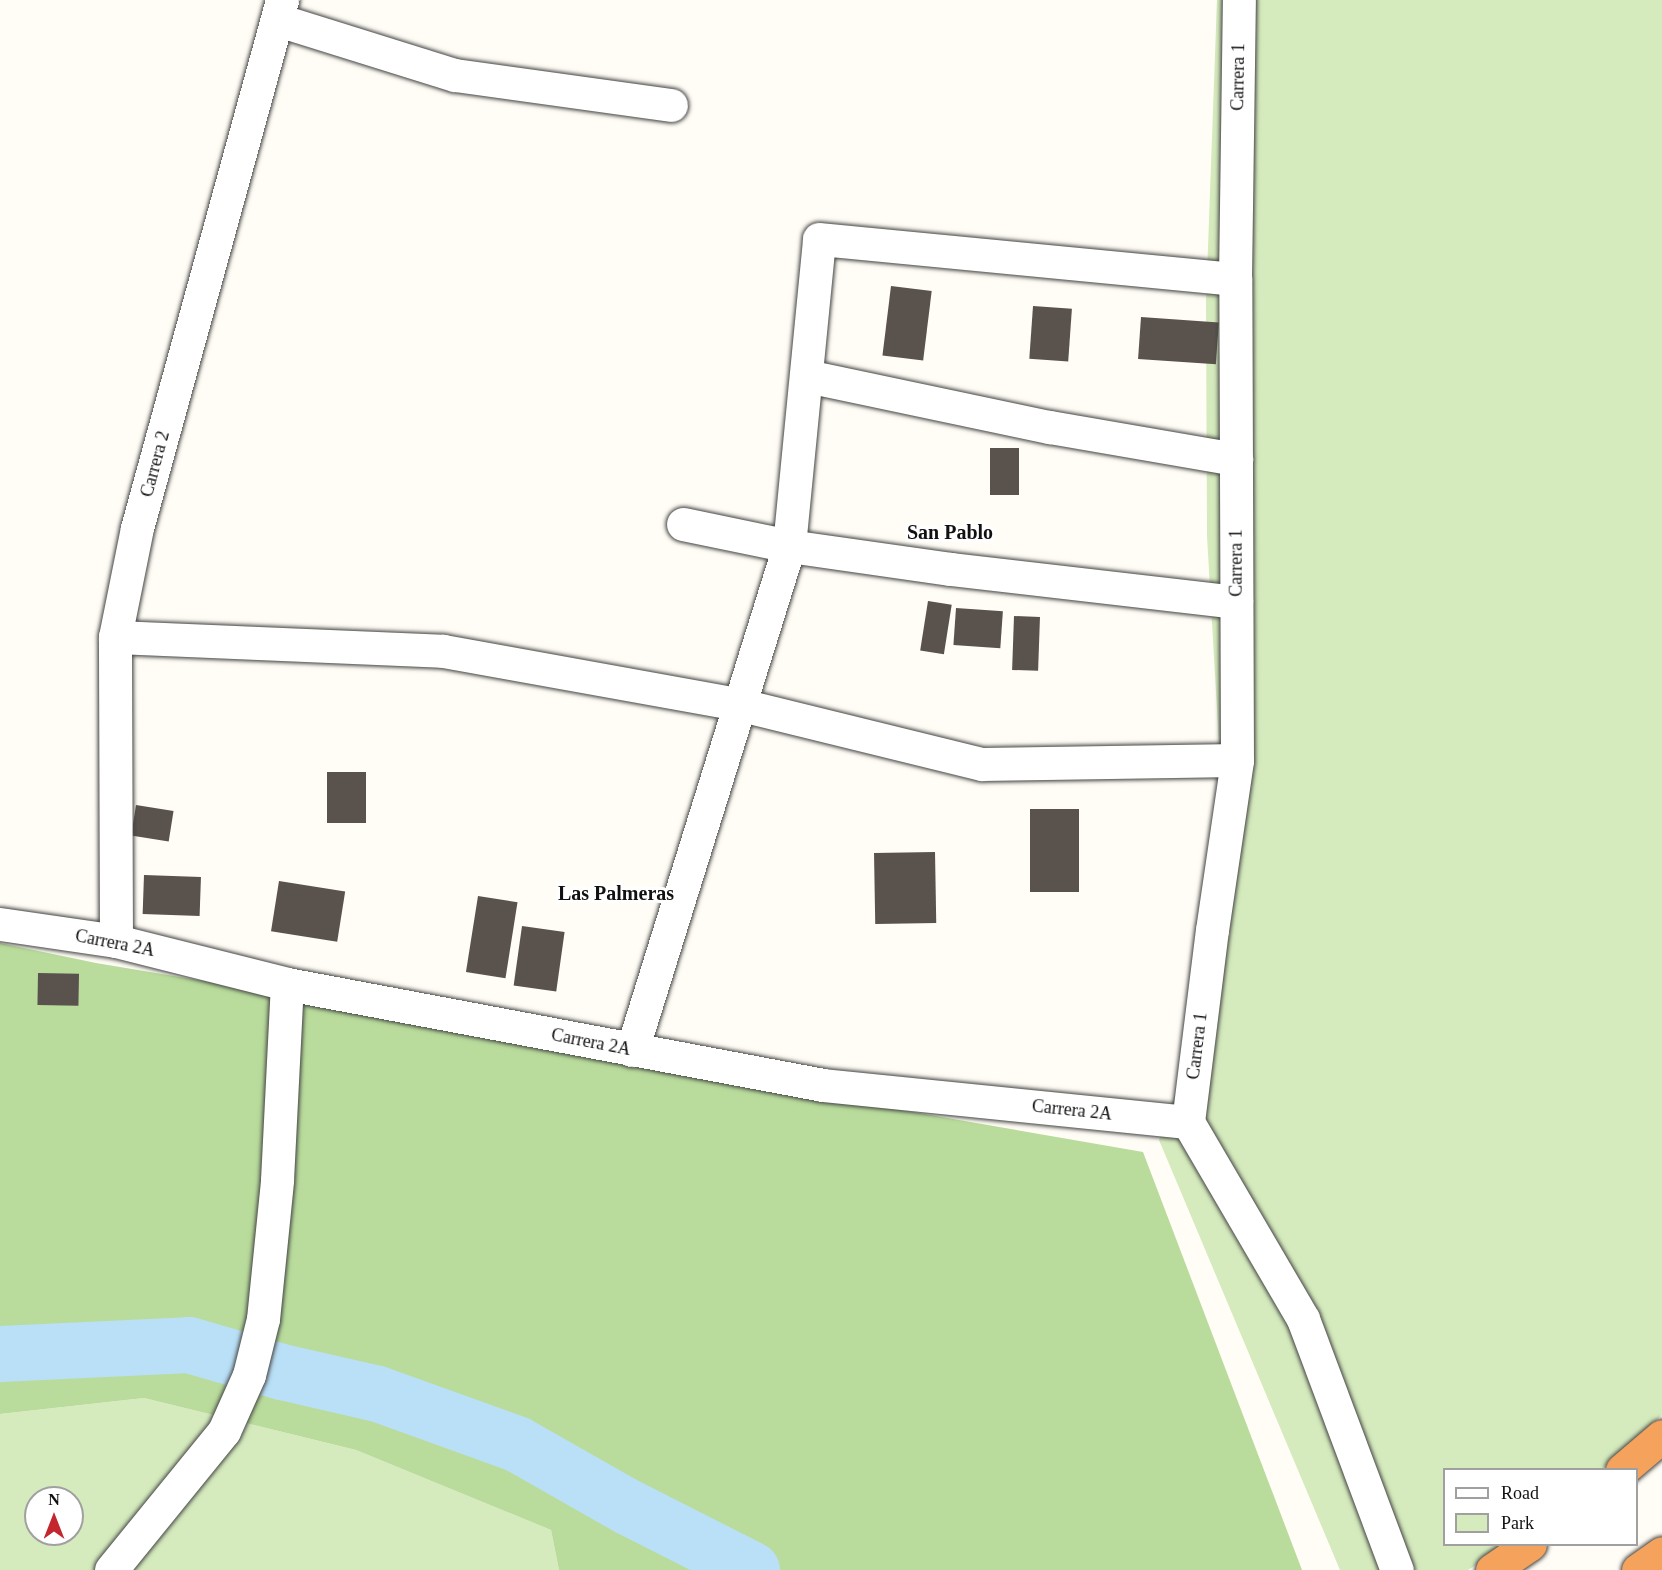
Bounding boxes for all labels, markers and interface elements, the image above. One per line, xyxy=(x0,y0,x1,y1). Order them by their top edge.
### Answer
street label: Carrera 1 xyxy=(1227,43,1249,111)
street label: Carrera 2 xyxy=(136,429,174,499)
district label: San Pablo xyxy=(907,520,993,544)
street label: Carrera 1 xyxy=(1225,529,1247,597)
district label: Las Palmeras xyxy=(558,881,674,905)
street label: Carrera 2A xyxy=(73,925,157,961)
street label: Carrera 1 xyxy=(1182,1011,1212,1081)
street label: Carrera 2A xyxy=(549,1024,633,1060)
street label: Carrera 2A xyxy=(1031,1095,1113,1125)
legend xyxy=(1443,1468,1638,1546)
text: Road xyxy=(1501,1483,1539,1503)
north arrow xyxy=(24,1486,84,1546)
text: N xyxy=(48,1491,60,1508)
text: Park xyxy=(1501,1513,1534,1533)

